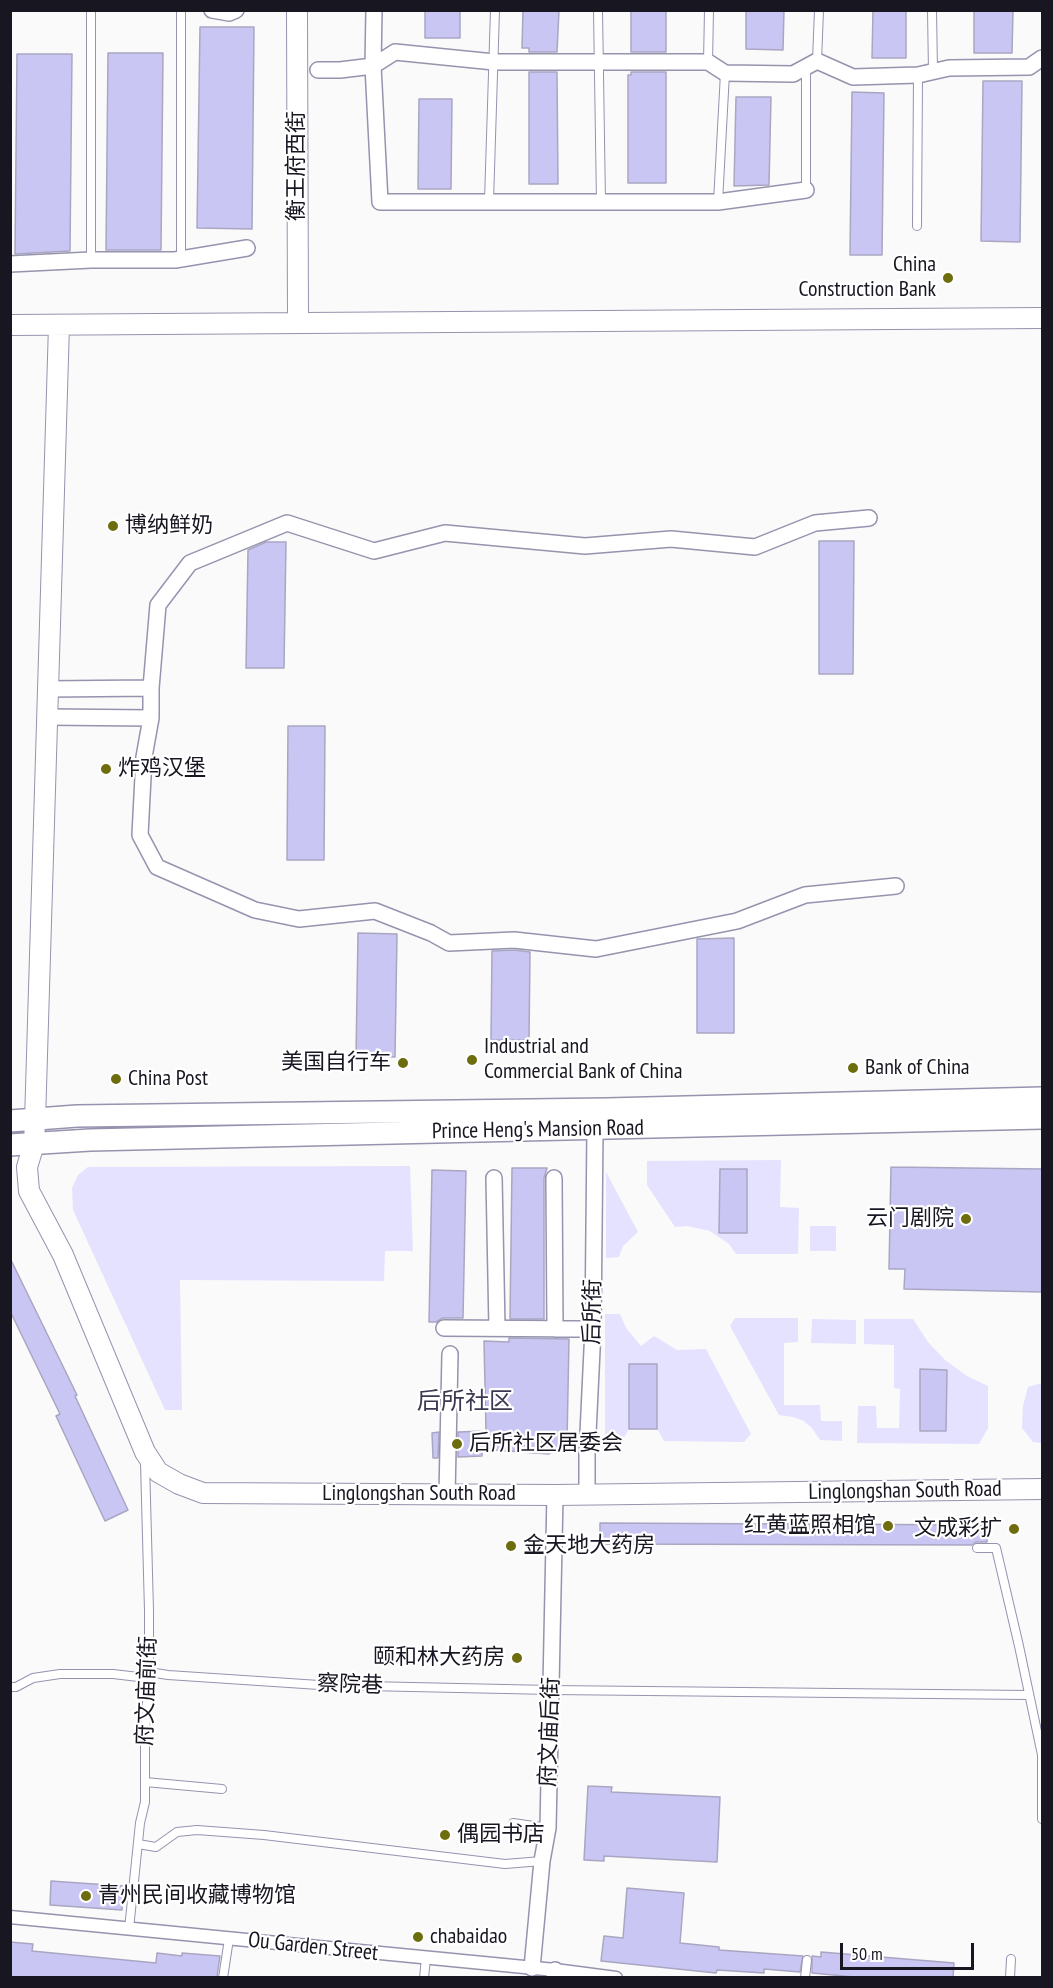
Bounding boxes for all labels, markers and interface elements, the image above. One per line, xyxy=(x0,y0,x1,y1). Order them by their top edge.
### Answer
street label: 衡王府西街 xyxy=(284,111,310,221)
place label: China Construction Bank xyxy=(798,252,936,304)
marker: China Construction Bank xyxy=(941,271,955,285)
place label: 博纳鲜奶 xyxy=(125,513,213,539)
marker: 博纳鲜奶 xyxy=(106,519,120,533)
place label: 炸鸡汉堡 xyxy=(118,756,206,782)
marker: 炸鸡汉堡 xyxy=(99,762,113,776)
place label: Industrial and Commercial Bank of China xyxy=(484,1034,683,1086)
place label: 美国自行车 xyxy=(281,1050,391,1076)
marker: Industrial and Commercial Bank of China xyxy=(465,1053,479,1067)
place label: Bank of China xyxy=(865,1055,970,1081)
marker: 美国自行车 xyxy=(396,1056,410,1070)
marker: Bank of China xyxy=(846,1061,860,1075)
place label: China Post xyxy=(128,1066,208,1092)
marker: China Post xyxy=(109,1072,123,1086)
street label: Prince Heng's Mansion Road xyxy=(432,1115,644,1145)
place label: 云门剧院 xyxy=(866,1206,954,1232)
marker: 云门剧院 xyxy=(959,1212,973,1226)
street label: 后所街 xyxy=(579,1279,607,1345)
district label: 后所社区 xyxy=(417,1388,513,1416)
place label: 后所社区居委会 xyxy=(469,1431,623,1457)
marker: 后所社区居委会 xyxy=(450,1437,464,1451)
street label: Linglongshan South Road xyxy=(808,1476,1002,1506)
street label: Linglongshan South Road xyxy=(322,1481,516,1507)
place label: 红黄蓝照相馆 xyxy=(744,1513,876,1539)
place label: 文成彩扩 xyxy=(914,1516,1002,1542)
marker: 红黄蓝照相馆 xyxy=(881,1519,895,1533)
marker: 文成彩扩 xyxy=(1007,1522,1021,1536)
place label: 金天地大药房 xyxy=(523,1533,655,1559)
marker: 金天地大药房 xyxy=(504,1539,518,1553)
street label: 府文庙前街 xyxy=(132,1636,162,1746)
place label: 颐和林大药房 xyxy=(373,1645,505,1671)
marker: 颐和林大药房 xyxy=(510,1651,524,1665)
street label: 察院巷 xyxy=(317,1671,383,1699)
street label: 府文庙后街 xyxy=(535,1677,565,1787)
place label: 偶园书店 xyxy=(457,1822,545,1848)
marker: 偶园书店 xyxy=(438,1828,452,1842)
place label: 青州民间收藏博物馆 xyxy=(98,1883,296,1909)
marker: 青州民间收藏博物馆 xyxy=(79,1889,93,1903)
place label: chabaidao xyxy=(430,1924,507,1950)
street label: Ou Garden Street xyxy=(247,1927,379,1967)
marker: chabaidao xyxy=(411,1930,425,1944)
scale bar xyxy=(843,1931,976,1969)
text: 50 m xyxy=(851,1942,883,1965)

